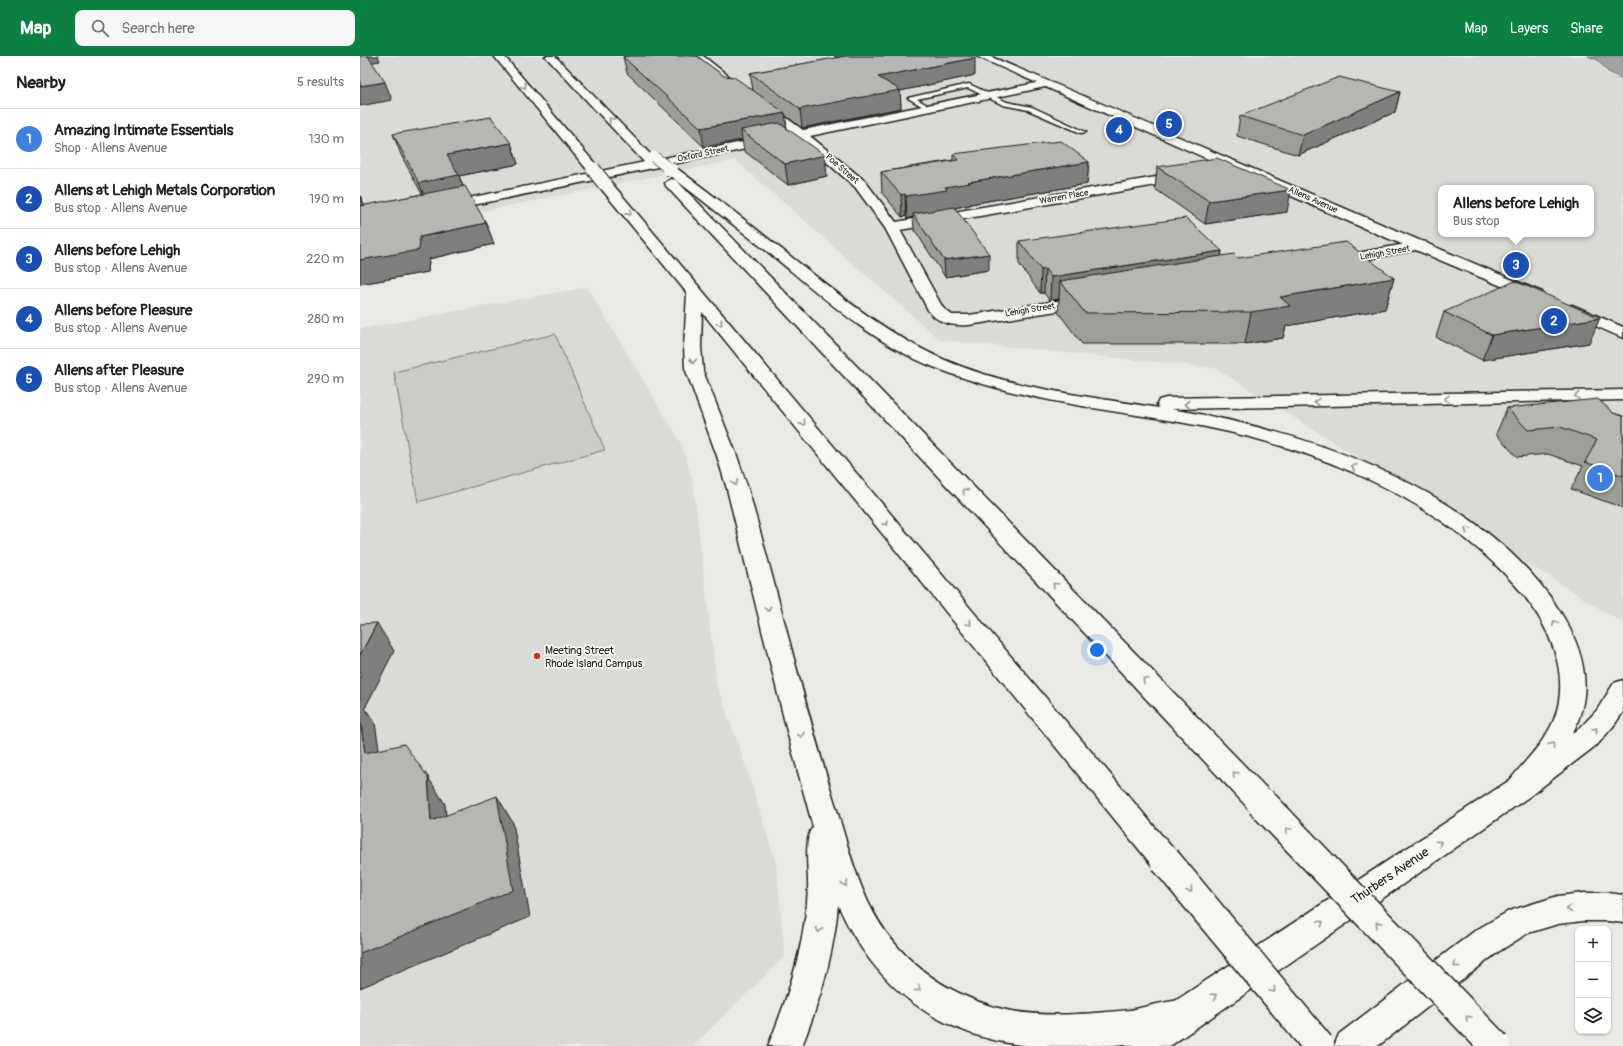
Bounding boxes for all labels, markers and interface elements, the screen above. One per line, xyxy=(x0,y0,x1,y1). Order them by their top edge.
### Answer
search box xyxy=(75,10,355,46)
text: Map xyxy=(20,16,51,40)
icon: search xyxy=(89,17,111,39)
text: Search here xyxy=(121,19,195,38)
text: Map xyxy=(1465,20,1488,37)
text: Layers xyxy=(1510,20,1548,37)
text: Share xyxy=(1570,20,1603,37)
text: Nearby xyxy=(16,72,65,93)
text: 5 results xyxy=(297,74,344,90)
one-way arrow xyxy=(520,81,527,89)
pin: 5 xyxy=(1156,109,1182,139)
pin: 4 xyxy=(1106,115,1132,145)
one-way arrow xyxy=(608,117,616,125)
text: Amazing Intimate Essentials xyxy=(54,121,233,140)
text: 1 xyxy=(26,131,32,147)
text: 130 m xyxy=(308,131,344,147)
text: Shop · Allens Avenue xyxy=(54,140,167,156)
street label: Oxford Street xyxy=(676,143,730,165)
street label: Poe Street xyxy=(823,152,861,187)
text: Allens at Lehigh Metals Corporation xyxy=(54,181,275,200)
street label: Allens Avenue xyxy=(1287,184,1340,216)
popup xyxy=(1438,185,1594,237)
street label: Warren Place xyxy=(1039,187,1090,207)
text: 2 xyxy=(25,191,33,207)
text: 190 m xyxy=(309,191,344,207)
text: Allens before Lehigh xyxy=(1453,194,1579,213)
text: Bus stop · Allens Avenue xyxy=(54,200,187,216)
one-way arrow xyxy=(624,208,631,216)
text: Bus stop xyxy=(1453,213,1500,229)
text: Allens before Lehigh xyxy=(54,241,180,260)
street label: Lehigh Street xyxy=(1359,243,1411,263)
pin: 3 xyxy=(1503,250,1529,280)
text: 3 xyxy=(25,251,33,267)
text: 220 m xyxy=(306,251,344,267)
text: Bus stop · Allens Avenue xyxy=(54,260,187,276)
text: Allens before Pleasure xyxy=(54,301,192,320)
street label: Lehigh Street xyxy=(1004,301,1056,319)
pin: 2 xyxy=(1541,306,1567,336)
text: 4 xyxy=(25,311,33,327)
text: 280 m xyxy=(307,311,344,327)
one-way arrow xyxy=(715,319,722,326)
text: Bus stop · Allens Avenue xyxy=(54,320,187,336)
one-way arrow xyxy=(689,358,697,364)
text: Allens after Pleasure xyxy=(54,361,184,380)
text: 5 xyxy=(25,371,33,387)
text: 290 m xyxy=(307,371,344,387)
text: Bus stop · Allens Avenue xyxy=(54,380,187,396)
one-way arrow xyxy=(1574,391,1580,400)
one-way arrow xyxy=(1444,395,1450,403)
one-way arrow xyxy=(1314,398,1320,406)
one-way arrow xyxy=(1184,400,1190,408)
one-way arrow xyxy=(799,418,806,426)
one-way arrow xyxy=(1351,463,1358,471)
pin: 1 xyxy=(1587,463,1613,493)
one-way arrow xyxy=(730,480,739,487)
one-way arrow xyxy=(962,488,970,496)
one-way arrow xyxy=(882,519,889,526)
one-way arrow xyxy=(1465,528,1472,535)
one-way arrow xyxy=(1053,583,1060,590)
one-way arrow xyxy=(764,606,772,612)
one-way arrow xyxy=(965,619,972,626)
one-way arrow xyxy=(1552,620,1560,628)
your location xyxy=(1087,640,1107,660)
place label: Meeting Street Rhode Island Campus xyxy=(545,644,643,670)
marker: Meeting Street Rhode Island Campus xyxy=(532,651,542,661)
one-way arrow xyxy=(1143,677,1150,684)
one-way arrow xyxy=(1591,727,1598,734)
one-way arrow xyxy=(796,731,805,738)
one-way arrow xyxy=(1547,743,1554,750)
one-way arrow xyxy=(1232,771,1239,779)
one-way arrow xyxy=(1286,827,1293,835)
one-way arrow xyxy=(1435,840,1442,848)
street label: Thurbers Avenue xyxy=(1348,844,1432,908)
one-way arrow xyxy=(841,880,849,887)
one-way arrow xyxy=(1185,885,1192,892)
one-way arrow xyxy=(1566,904,1572,913)
one-way arrow xyxy=(1317,921,1324,928)
one-way arrow xyxy=(1375,921,1383,929)
map controls xyxy=(1575,926,1611,1034)
button: + xyxy=(1575,926,1611,962)
one-way arrow xyxy=(815,927,824,933)
one-way arrow xyxy=(1453,960,1460,967)
button: − xyxy=(1575,962,1611,998)
one-way arrow xyxy=(914,985,921,992)
one-way arrow xyxy=(1268,985,1275,993)
one-way arrow xyxy=(1210,993,1217,1001)
button: layers xyxy=(1575,998,1611,1034)
one-way arrow xyxy=(1465,1015,1473,1023)

